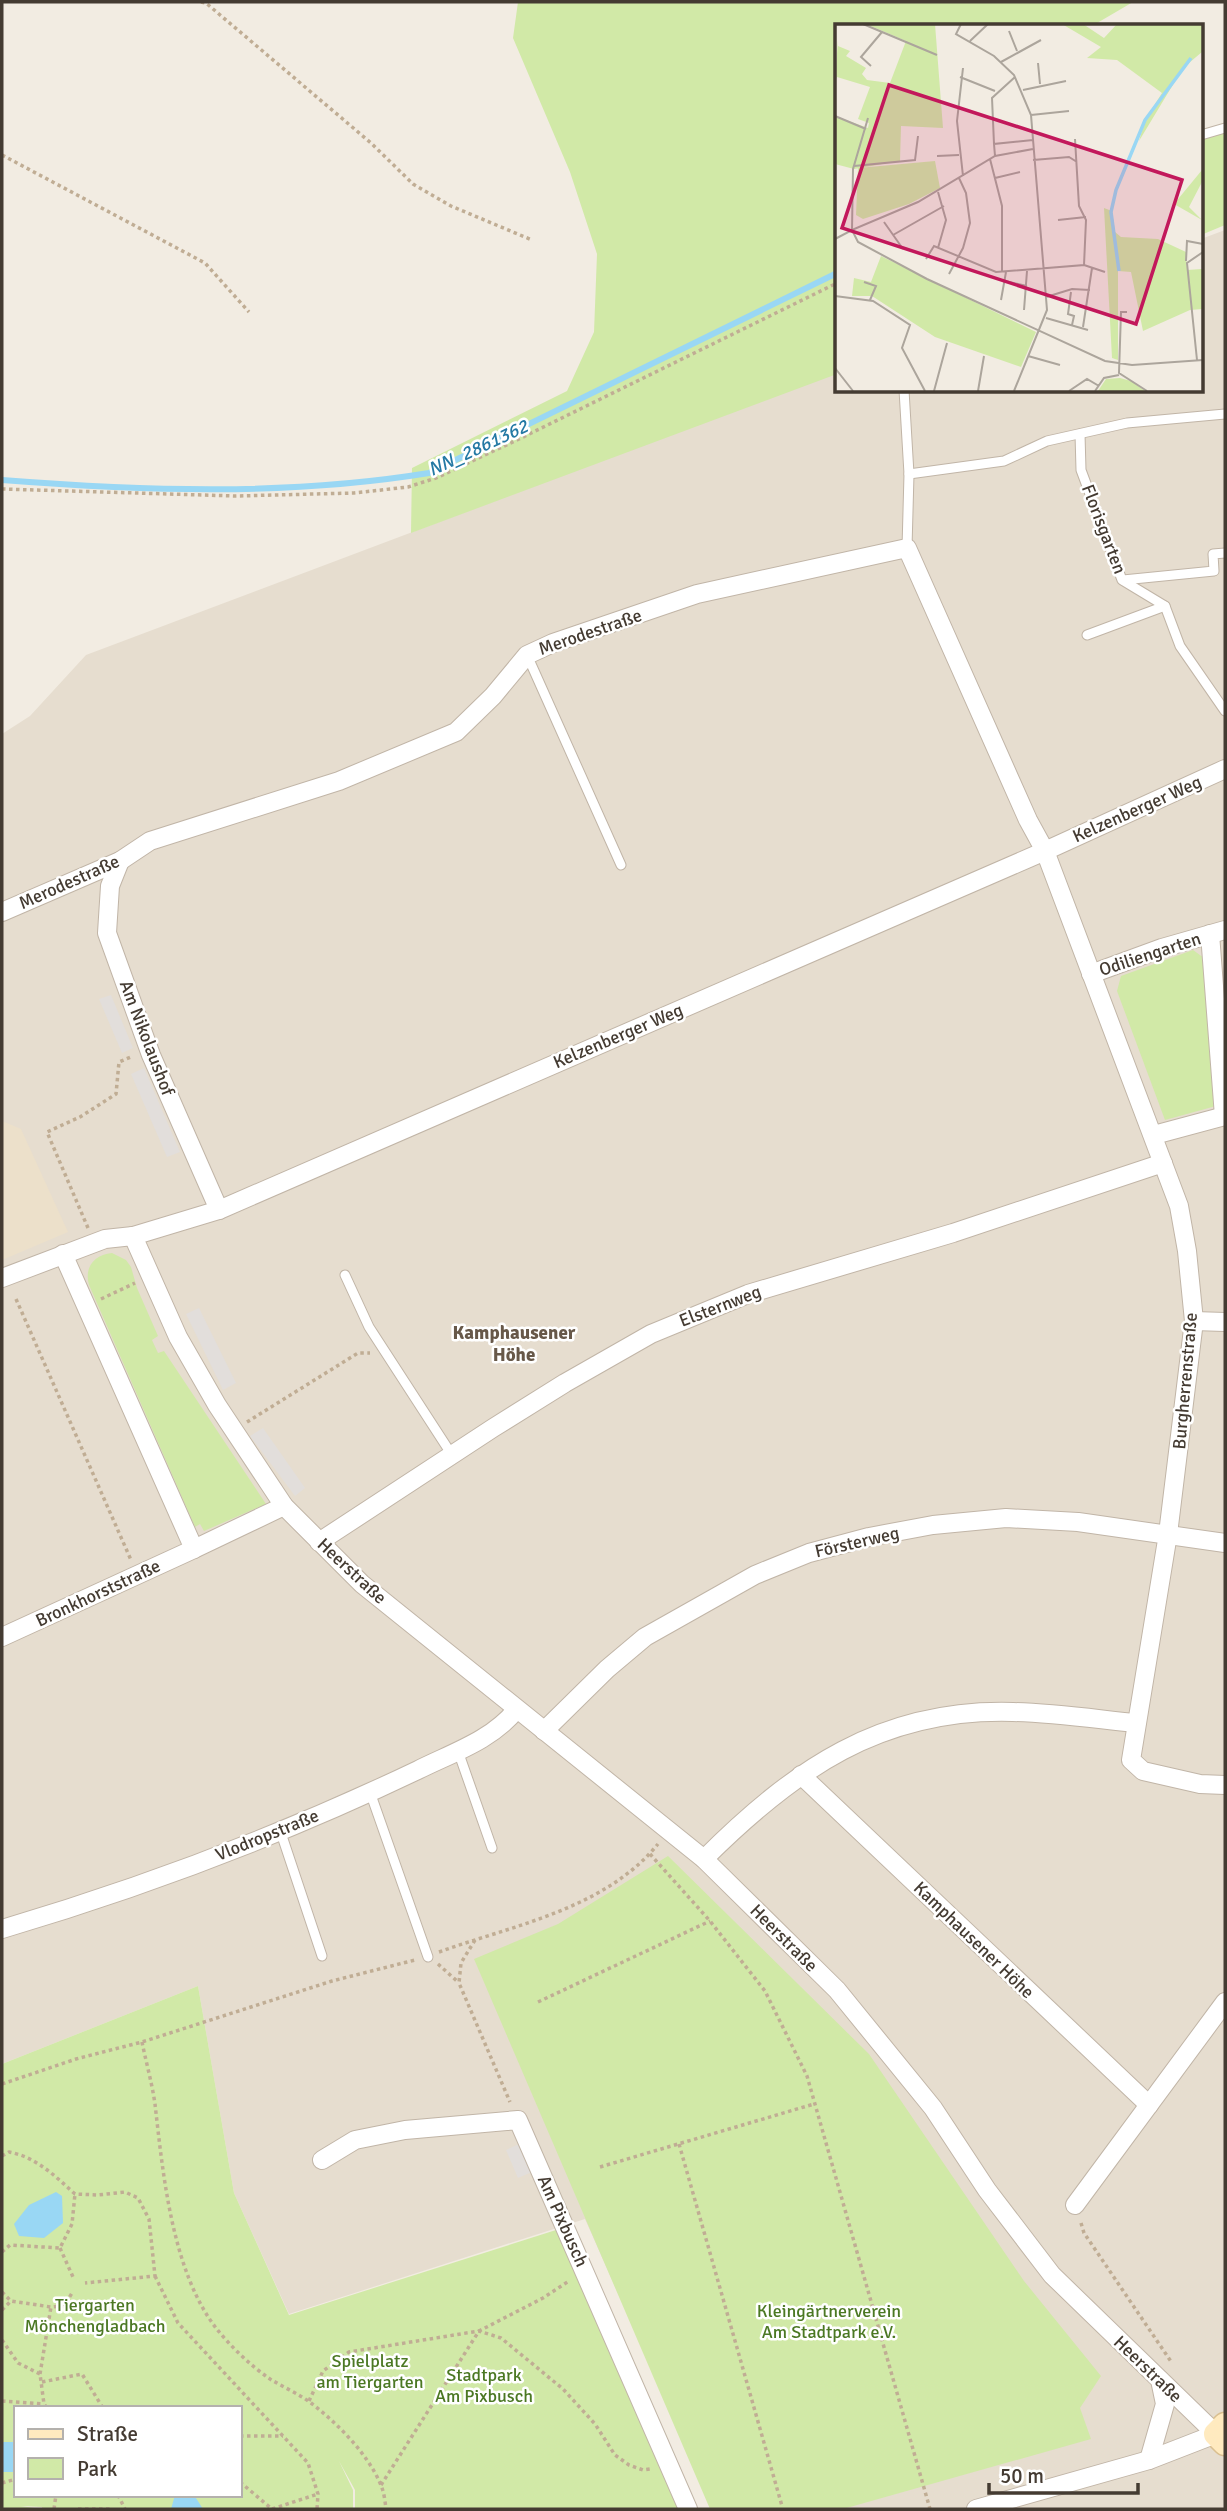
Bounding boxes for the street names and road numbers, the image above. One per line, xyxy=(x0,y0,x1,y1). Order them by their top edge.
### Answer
street label: Florisgarten xyxy=(1077,481,1131,577)
street label: Merodestraße xyxy=(535,604,645,660)
street label: Kelzenberger Weg xyxy=(1069,771,1205,847)
street label: Merodestraße xyxy=(15,850,123,914)
street label: Odiliengarten xyxy=(1096,927,1204,981)
street label: Am Nikolaushof xyxy=(115,977,179,1100)
street label: Kelzenberger Weg xyxy=(550,999,686,1073)
street label: Elsternweg xyxy=(676,1280,764,1332)
street label: Burgherrenstraße xyxy=(1168,1312,1202,1450)
street label: Försterweg xyxy=(813,1522,901,1562)
street label: Heerstraße xyxy=(313,1533,391,1609)
street label: Bronkhorststraße xyxy=(32,1554,164,1632)
street label: Vlodropstraße xyxy=(212,1804,322,1866)
street label: Kamphausener Höhe xyxy=(909,1877,1039,2003)
street label: Heerstraße xyxy=(746,1900,822,1976)
street label: Am Pixbusch xyxy=(533,2172,593,2270)
street label: Heerstraße xyxy=(1109,2331,1187,2407)

